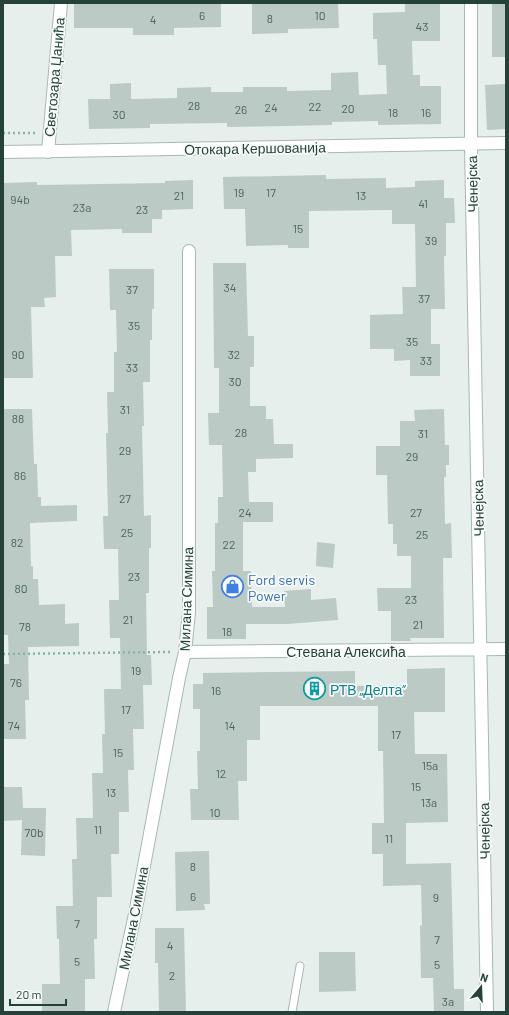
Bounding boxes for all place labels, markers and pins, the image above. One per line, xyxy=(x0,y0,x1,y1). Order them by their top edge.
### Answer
place label: Ford servis Power xyxy=(248,571,315,604)
shop icon: Ford servis Power xyxy=(219,574,245,600)
building icon: РТВ „Делта” xyxy=(301,676,327,702)
place label: РТВ „Делта” xyxy=(330,681,406,698)

